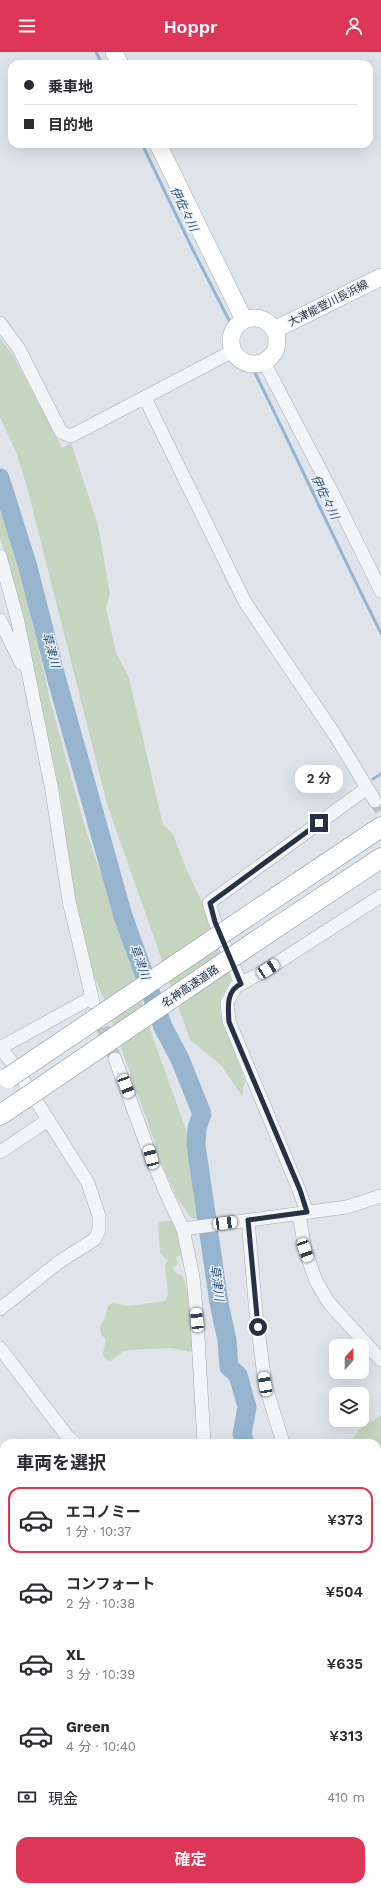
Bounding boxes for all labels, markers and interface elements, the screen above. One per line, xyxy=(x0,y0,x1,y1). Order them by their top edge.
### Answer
icon: menu xyxy=(16,15,38,37)
icon: person xyxy=(343,15,365,37)
text: Hoppr xyxy=(163,16,218,37)
text: 乗車地 xyxy=(48,78,93,96)
text: 目的地 xyxy=(48,116,93,134)
water label: 伊佐々川 xyxy=(167,184,202,235)
street label: 大津能登川長浜線 xyxy=(286,278,370,329)
water label: 伊佐々川 xyxy=(308,472,343,523)
water label: 草津川 xyxy=(40,631,63,671)
callout: 2 分 xyxy=(295,765,343,793)
text: 2 分 xyxy=(307,771,331,786)
route end xyxy=(310,814,328,832)
water label: 草津川 xyxy=(127,943,153,983)
car xyxy=(255,957,281,981)
street label: 名神高速道路 xyxy=(159,963,221,1010)
car xyxy=(116,1073,136,1099)
car xyxy=(142,1144,160,1170)
car xyxy=(212,1216,238,1230)
car xyxy=(295,1237,315,1263)
water label: 草津川 xyxy=(208,1264,227,1304)
car xyxy=(190,1307,204,1333)
route start xyxy=(249,1318,267,1336)
north arrow xyxy=(329,1339,369,1379)
map controls xyxy=(329,1339,369,1427)
car xyxy=(257,1371,273,1397)
button: layers xyxy=(329,1387,369,1427)
text: 車両を選択 xyxy=(16,1452,106,1473)
icon: car xyxy=(18,1502,54,1538)
text: エコノミー xyxy=(66,1503,141,1521)
text: ¥373 xyxy=(327,1511,363,1529)
text: 1 分 · 10:37 xyxy=(66,1524,131,1539)
icon: car xyxy=(18,1574,54,1610)
text: コンフォート xyxy=(66,1575,156,1593)
text: ¥504 xyxy=(325,1583,363,1601)
text: 2 分 · 10:38 xyxy=(66,1596,135,1611)
icon: car xyxy=(18,1646,54,1682)
text: XL xyxy=(66,1646,85,1664)
text: ¥635 xyxy=(327,1655,363,1673)
text: 3 分 · 10:39 xyxy=(66,1667,135,1682)
icon: car xyxy=(18,1718,54,1754)
text: Green xyxy=(66,1718,110,1736)
text: ¥313 xyxy=(329,1727,363,1745)
text: 4 分 · 10:40 xyxy=(66,1739,136,1754)
icon: cash xyxy=(16,1786,38,1808)
text: 現金 xyxy=(48,1790,78,1808)
text: 410 m xyxy=(327,1790,365,1805)
button: 確定 xyxy=(16,1837,365,1883)

